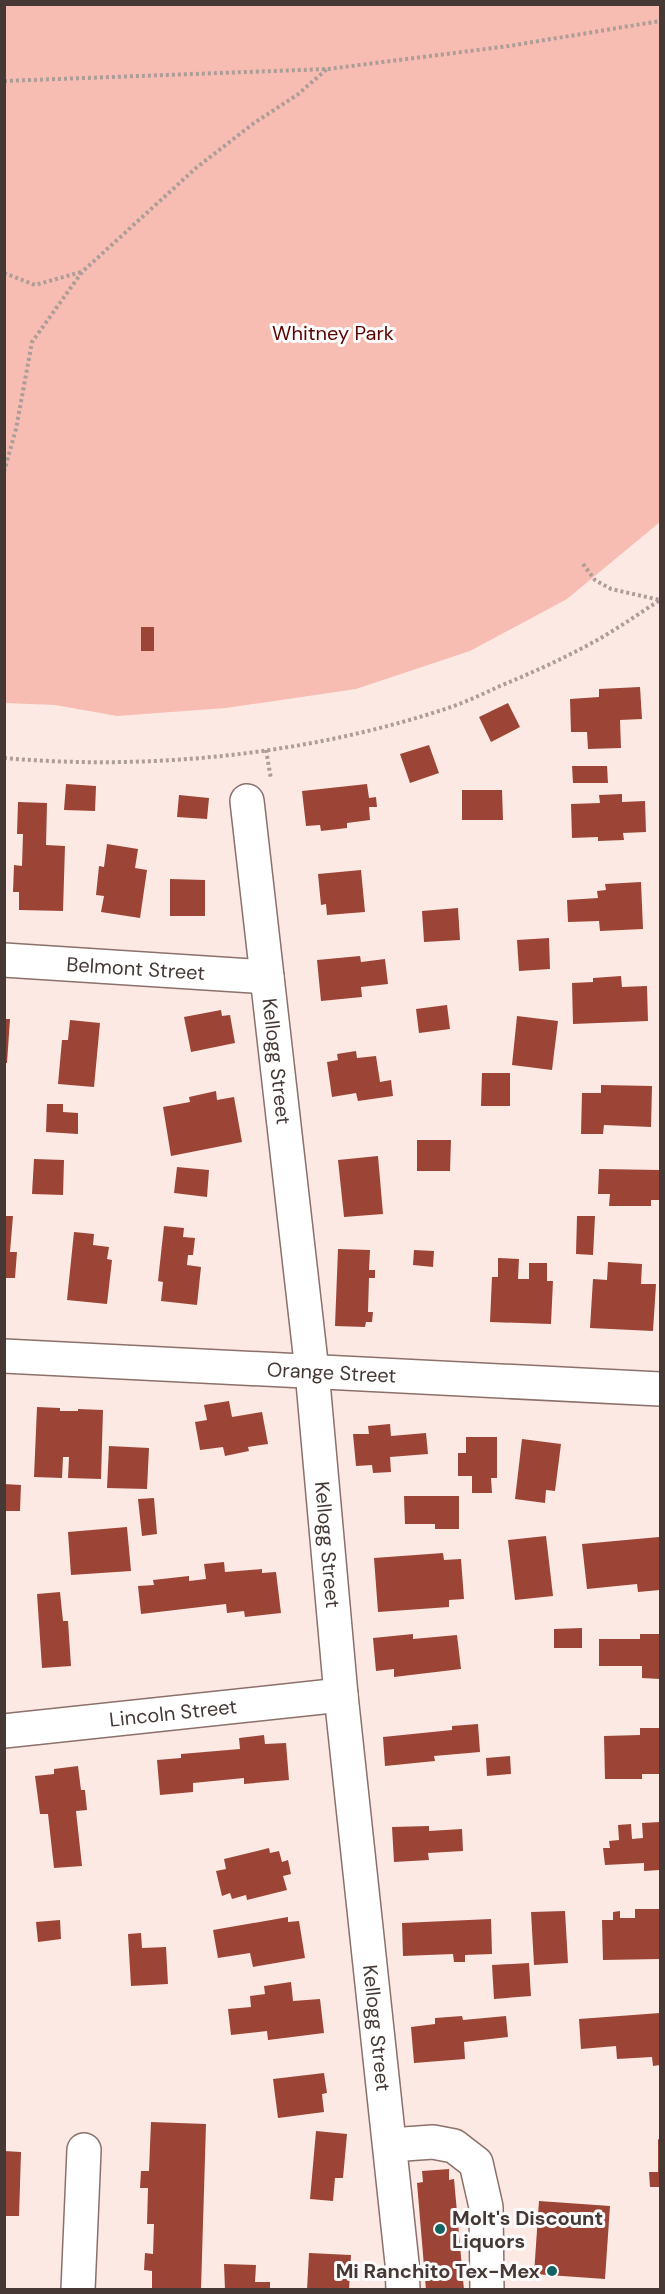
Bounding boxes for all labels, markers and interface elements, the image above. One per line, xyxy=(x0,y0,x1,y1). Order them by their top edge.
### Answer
park label: Whitney Park xyxy=(272,320,394,346)
street label: Belmont Street xyxy=(66,951,206,986)
street label: Kellogg Street xyxy=(257,997,297,1126)
street label: Orange Street xyxy=(266,1356,397,1389)
street label: Kellogg Street xyxy=(309,1480,346,1609)
street label: Lincoln Street xyxy=(108,1693,238,1733)
street label: Kellogg Street xyxy=(357,1963,397,2093)
place label: Molt's Discount Liquors xyxy=(452,2205,603,2254)
marker: Molt's Discount Liquors xyxy=(433,2222,447,2236)
place label: Mi Ranchito Tex-Mex xyxy=(336,2258,541,2284)
marker: Mi Ranchito Tex-Mex xyxy=(545,2264,559,2278)

